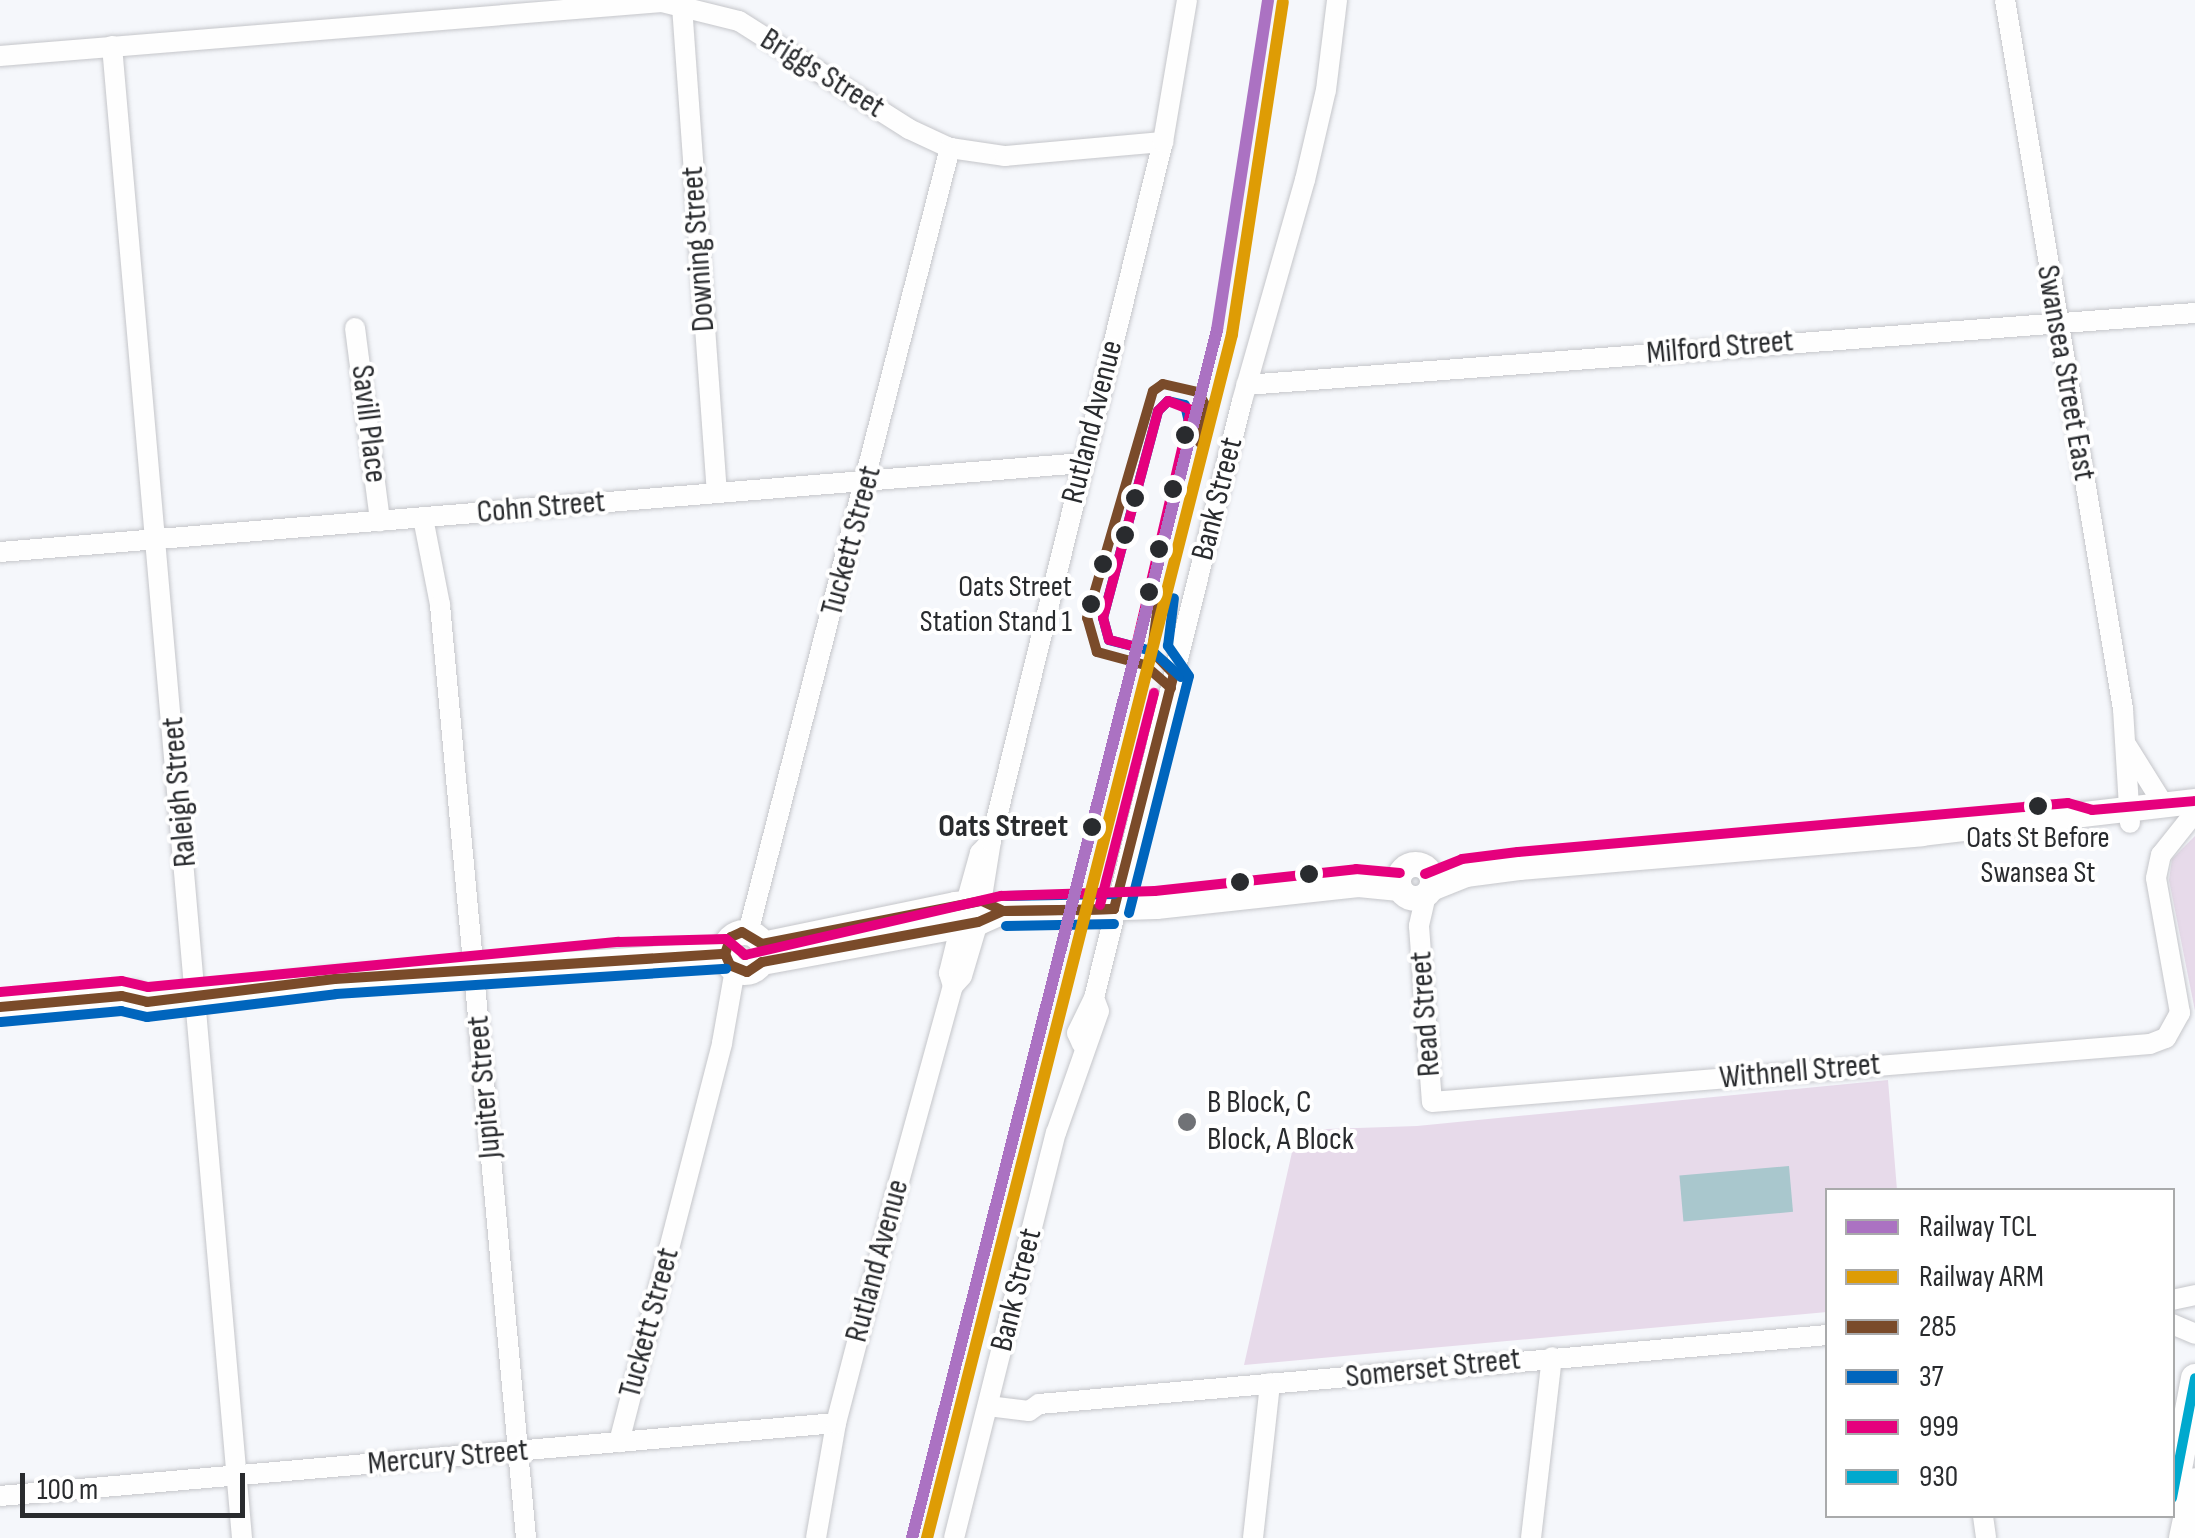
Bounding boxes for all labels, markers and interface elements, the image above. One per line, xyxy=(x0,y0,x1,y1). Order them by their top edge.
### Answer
street label: Briggs Street xyxy=(753,21,891,127)
street label: Downing Street xyxy=(674,165,724,333)
street label: Swansea Street East xyxy=(2027,262,2103,484)
street label: Milford Street xyxy=(1645,322,1795,374)
street label: Rutland Avenue xyxy=(1054,337,1132,507)
street label: Savill Place xyxy=(342,363,394,485)
unlabelled marker xyxy=(1175,425,1195,445)
street label: Bank Street xyxy=(1184,434,1252,564)
street label: Tuckett Street xyxy=(814,462,890,620)
unlabelled marker xyxy=(1163,479,1183,499)
street label: Cohn Street xyxy=(475,483,607,533)
unlabelled marker xyxy=(1125,488,1145,508)
unlabelled marker xyxy=(1115,525,1135,545)
unlabelled marker xyxy=(1149,539,1169,559)
unlabelled marker xyxy=(1093,554,1113,574)
place label: Oats Street Station Stand 1 xyxy=(920,569,1072,640)
unlabelled marker xyxy=(1139,582,1159,602)
marker: Oats Street Station Stand 1 xyxy=(1081,594,1101,614)
street label: Raleigh Street xyxy=(154,715,206,869)
marker: Oats St Before Swansea St xyxy=(2028,796,2048,816)
place label: Oats Street xyxy=(938,808,1068,846)
marker: Oats Street xyxy=(1077,812,1107,842)
place label: Oats St Before Swansea St xyxy=(1966,820,2110,890)
unlabelled marker xyxy=(1299,864,1319,884)
unlabelled marker xyxy=(1230,872,1250,892)
street label: Read Street xyxy=(1402,950,1450,1078)
street label: Jupiter Street xyxy=(460,1014,510,1160)
street label: Withnell Street xyxy=(1718,1046,1882,1098)
place label: B Block, C Block, A Block xyxy=(1207,1085,1354,1160)
marker: B Block, C Block, A Block xyxy=(1176,1111,1198,1133)
street label: Rutland Avenue xyxy=(838,1176,918,1346)
legend xyxy=(1825,1188,2175,1518)
text: Railway TCL xyxy=(1919,1209,2037,1245)
street label: Bank Street xyxy=(983,1225,1051,1355)
street label: Tuckett Street xyxy=(612,1244,688,1402)
text: Railway ARM xyxy=(1919,1259,2044,1295)
text: 285 xyxy=(1919,1309,1957,1345)
street label: Somerset Street xyxy=(1344,1341,1522,1397)
text: 37 xyxy=(1919,1359,1944,1395)
text: 999 xyxy=(1919,1409,1959,1445)
street label: Mercury Street xyxy=(366,1432,530,1484)
scale bar xyxy=(25,1453,250,1515)
text: 930 xyxy=(1919,1459,1958,1495)
text: 100 m xyxy=(37,1472,98,1508)

